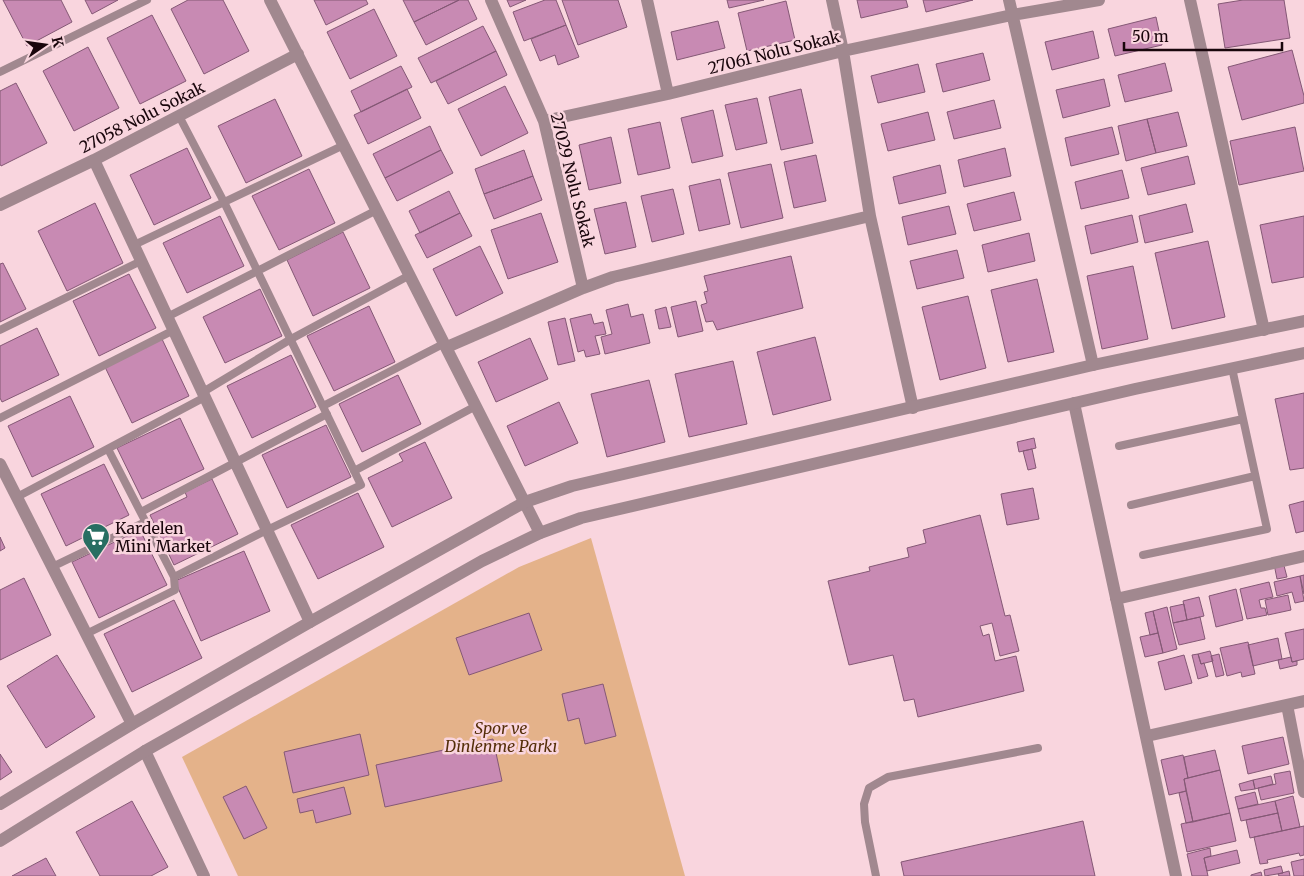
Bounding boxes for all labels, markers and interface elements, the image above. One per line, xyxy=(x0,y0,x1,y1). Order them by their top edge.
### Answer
north arrow xyxy=(20,20,70,70)
scale bar xyxy=(1124,20,1282,52)
street label: 27061 Nolu Sokak xyxy=(706,26,843,78)
text: 50 m xyxy=(1132,27,1169,46)
text: K xyxy=(48,35,68,50)
street label: 27058 Nolu Sokak xyxy=(76,76,209,157)
street label: 27029 Nolu Sokak xyxy=(547,111,600,250)
place label: Kardelen Mini Market xyxy=(115,518,212,556)
supermarket icon: Kardelen Mini Market xyxy=(81,522,111,561)
park label: Spor ve Dinlenme Parkı xyxy=(444,718,557,756)

